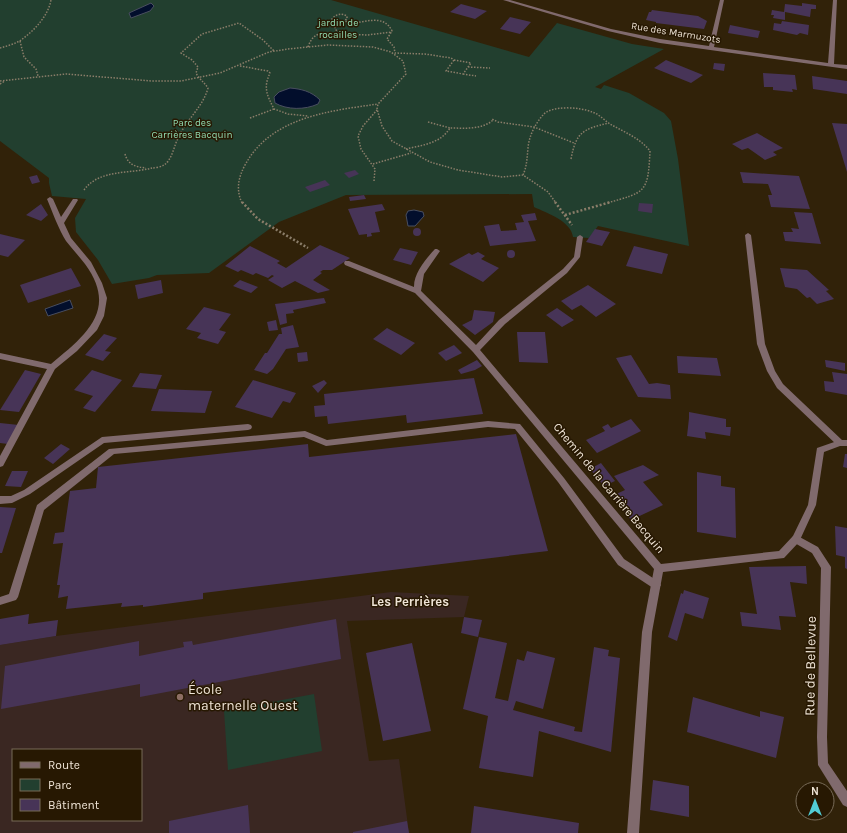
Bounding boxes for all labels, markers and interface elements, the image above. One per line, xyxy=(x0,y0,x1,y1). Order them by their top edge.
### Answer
park label: jardin de rocailles xyxy=(317,17,358,41)
street label: Rue des Marmuzots xyxy=(630,20,722,46)
park label: Parc des Carrières Bacquin xyxy=(151,117,233,141)
street label: Chemin de la Carrière Bacquin xyxy=(550,420,668,556)
district label: Les Perrières xyxy=(371,594,449,609)
street label: Rue de Bellevue xyxy=(801,616,820,716)
place label: École maternelle Ouest xyxy=(188,680,298,714)
marker: École maternelle Ouest xyxy=(175,692,185,702)
legend xyxy=(12,749,142,821)
text: Route xyxy=(48,758,80,772)
text: Parc xyxy=(48,778,72,792)
north arrow xyxy=(795,781,835,821)
text: N xyxy=(811,785,819,798)
text: Bâtiment xyxy=(48,798,100,812)

